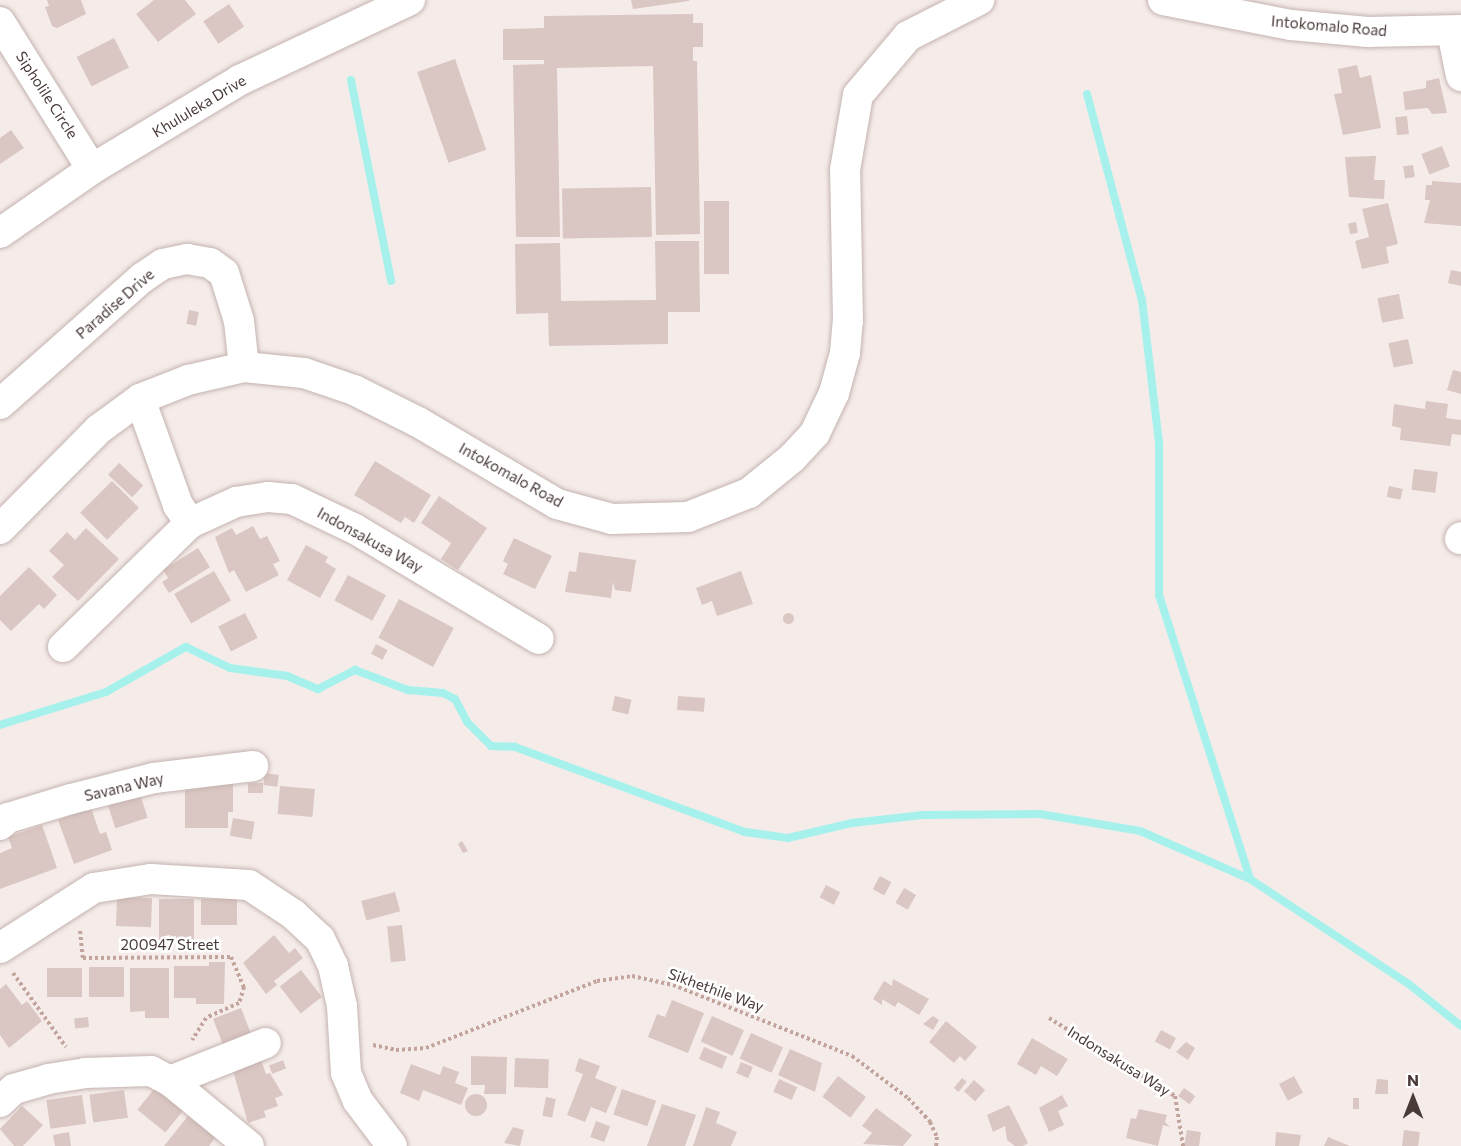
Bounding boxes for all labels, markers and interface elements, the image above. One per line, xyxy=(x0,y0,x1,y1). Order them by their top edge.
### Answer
street label: Intokomalo Road xyxy=(1270,12,1388,40)
street label: Sipholile Circle xyxy=(12,48,82,142)
street label: Khululeka Drive xyxy=(149,71,249,141)
street label: Paradise Drive xyxy=(72,265,158,343)
street label: Intokomalo Road xyxy=(456,439,566,511)
street label: Indonsakusa Way xyxy=(314,504,426,576)
street label: Savana Way xyxy=(82,769,166,805)
street label: 200947 Street xyxy=(121,936,219,954)
street label: Sikhethile Way xyxy=(666,964,766,1016)
street label: Indonsakusa Way xyxy=(1064,1022,1174,1100)
north arrow xyxy=(1383,1068,1443,1128)
text: N xyxy=(1407,1070,1419,1089)

